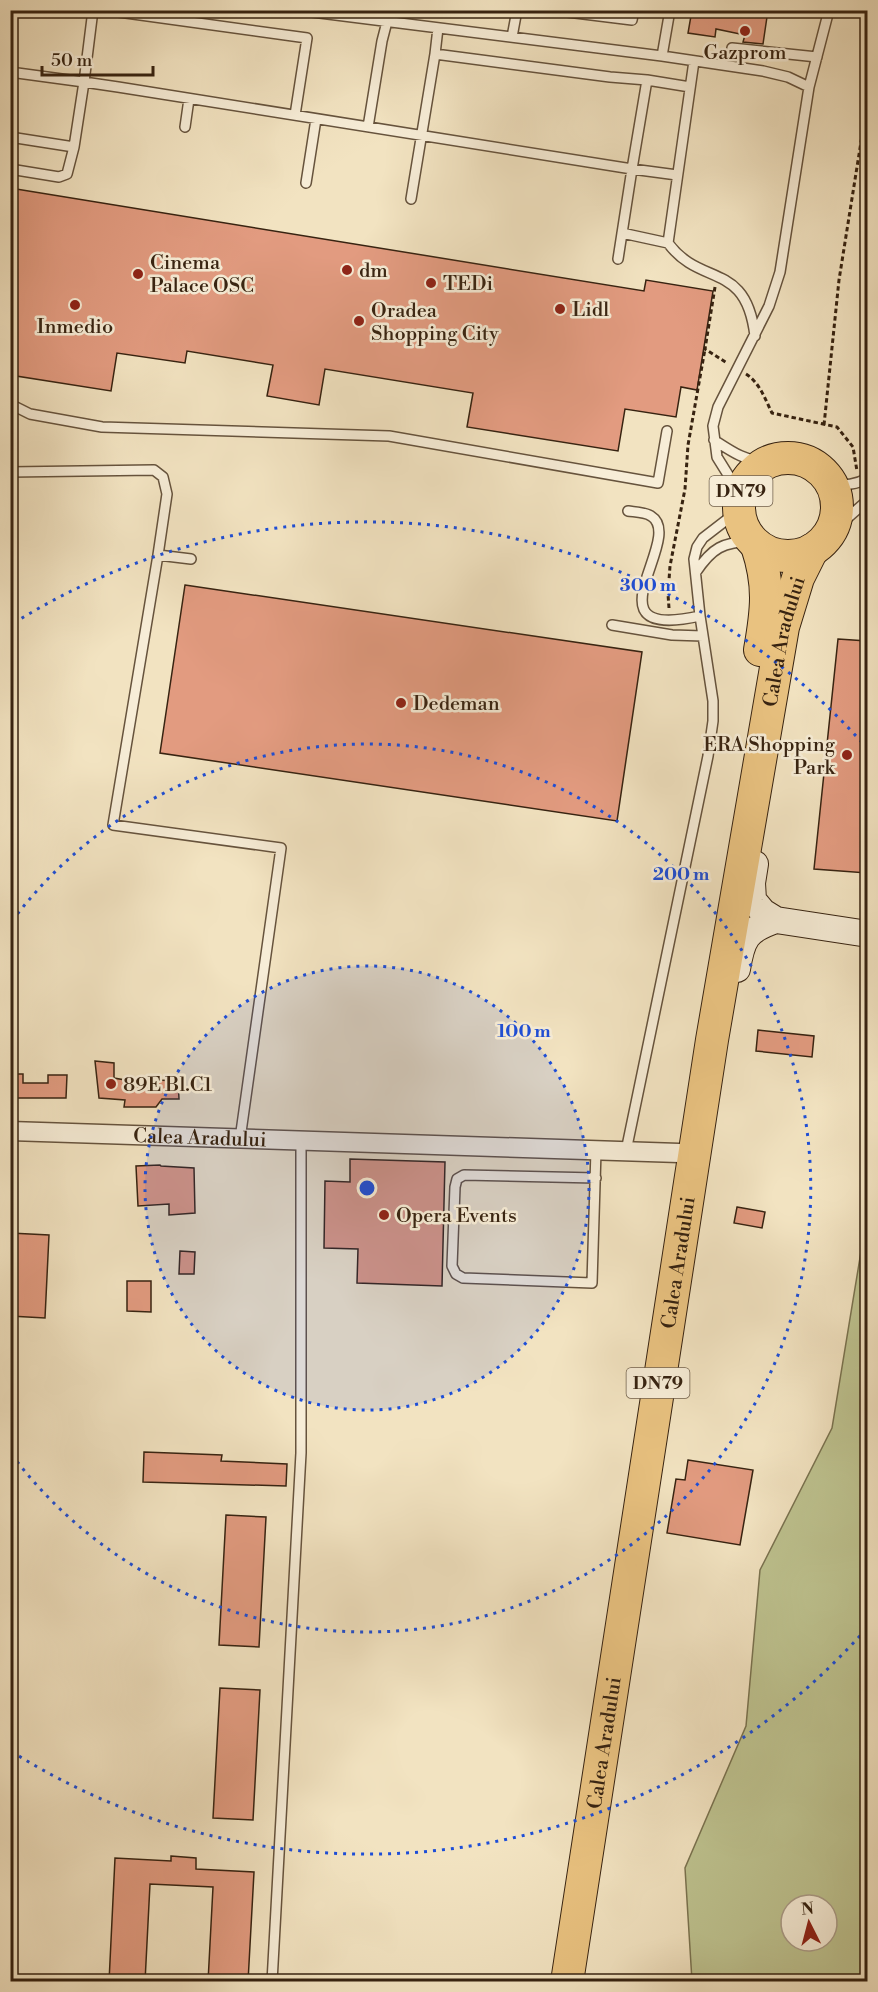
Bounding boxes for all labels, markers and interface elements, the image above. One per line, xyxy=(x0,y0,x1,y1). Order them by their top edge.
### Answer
marker: Gazprom xyxy=(738,24,752,38)
scale bar xyxy=(42,39,153,77)
place label: Gazprom xyxy=(703,41,787,66)
text: 50 m xyxy=(51,49,93,72)
place label: Cinema Palace OSC xyxy=(150,251,254,299)
place label: dm xyxy=(359,259,388,284)
marker: dm xyxy=(340,263,354,277)
marker: Cinema Palace OSC xyxy=(131,267,145,281)
place label: TEDi xyxy=(443,272,493,297)
marker: TEDi xyxy=(424,276,438,290)
marker: Inmedio xyxy=(68,298,82,312)
place label: Lidl xyxy=(572,298,609,323)
place label: Oradea Shopping City xyxy=(371,299,499,347)
marker: Lidl xyxy=(553,302,567,316)
marker: Oradea Shopping City xyxy=(352,314,366,328)
place label: Inmedio xyxy=(37,315,113,340)
road number: DN79 xyxy=(710,476,772,506)
street label: Calea Aradului xyxy=(758,573,812,709)
text: 300 m xyxy=(620,574,677,597)
place label: Dedeman xyxy=(413,692,500,717)
marker: Dedeman xyxy=(394,696,408,710)
place label: ERA Shopping Park xyxy=(703,733,837,781)
marker: ERA Shopping Park xyxy=(840,748,854,762)
text: 200 m xyxy=(653,863,710,886)
text: 100 m xyxy=(497,1020,551,1043)
place label: 89E Bl.C1 xyxy=(123,1073,213,1098)
marker: 89E Bl.C1 xyxy=(104,1077,118,1091)
street label: Calea Aradului xyxy=(133,1124,267,1153)
centre of rings xyxy=(357,1178,377,1198)
street label: Calea Aradului xyxy=(657,1195,702,1330)
place label: Opera Events xyxy=(396,1204,517,1229)
marker: Opera Events xyxy=(377,1208,391,1222)
road number: DN79 xyxy=(626,1368,690,1398)
street label: Calea Aradului xyxy=(583,1675,628,1811)
north arrow xyxy=(779,1893,839,1953)
text: N xyxy=(800,1898,815,1920)

